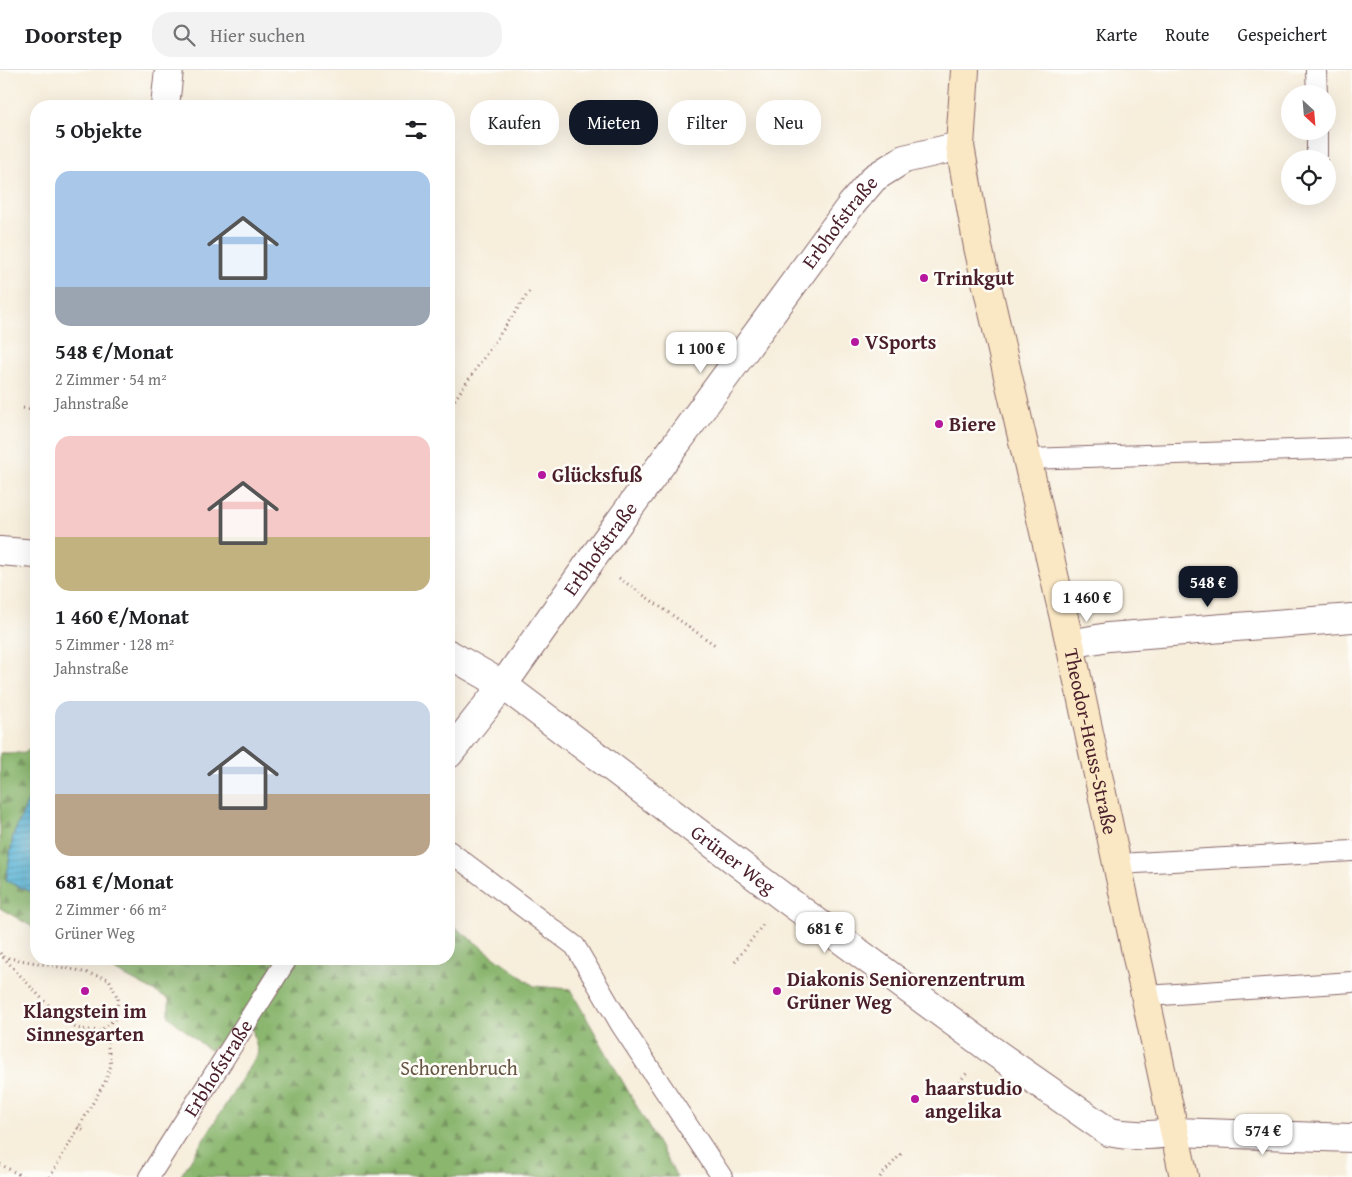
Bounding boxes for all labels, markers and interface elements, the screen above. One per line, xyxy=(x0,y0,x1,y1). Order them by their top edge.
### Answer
search box xyxy=(152,12,502,57)
text: Doorstep xyxy=(25,17,122,52)
icon: search xyxy=(170,21,198,49)
text: Hier suchen xyxy=(210,21,305,49)
text: Karte xyxy=(1096,21,1137,48)
text: Route xyxy=(1165,21,1210,48)
text: Gespeichert xyxy=(1238,21,1327,48)
north arrow xyxy=(1281,85,1336,140)
map controls xyxy=(1281,85,1336,205)
chip: Kaufen xyxy=(470,100,559,145)
chip: Mieten xyxy=(569,100,658,145)
chip: Filter xyxy=(668,100,746,145)
chip: Neu xyxy=(756,100,821,145)
text: 5 Objekte xyxy=(55,115,142,146)
icon: filters xyxy=(402,116,430,144)
button: locate xyxy=(1281,150,1336,205)
street label: Erbhofstraße xyxy=(794,169,884,274)
icon: home xyxy=(198,203,288,293)
place label: Trinkgut xyxy=(934,263,1014,292)
marker: Trinkgut xyxy=(918,272,930,284)
place label: VSports xyxy=(865,327,936,356)
pin: 1 100 € xyxy=(655,332,747,374)
text: 548 €/Monat xyxy=(55,336,174,367)
text: 1 100 € xyxy=(677,336,725,360)
marker: VSports xyxy=(849,336,861,348)
text: 2 Zimmer · 54 m² xyxy=(55,367,167,391)
text: Jahnstraße xyxy=(55,391,128,415)
place label: Biere xyxy=(949,409,996,438)
marker: Biere xyxy=(933,418,945,430)
place label: Glücksfuß xyxy=(552,460,642,489)
icon: home xyxy=(198,468,288,558)
marker: Glücksfuß xyxy=(536,469,548,481)
street label: Erbhofstraße xyxy=(556,495,644,601)
pin: 548 € xyxy=(1173,566,1243,608)
text: 548 € xyxy=(1190,570,1226,594)
pin: 1 460 € xyxy=(1041,580,1133,623)
text: 1 460 € xyxy=(1063,585,1111,609)
text: 1 460 €/Monat xyxy=(55,601,189,632)
text: 5 Zimmer · 128 m² xyxy=(55,632,174,656)
street label: Theodor-Heuss-Straße xyxy=(1057,646,1125,837)
text: Jahnstraße xyxy=(55,656,128,680)
icon: home xyxy=(198,733,288,823)
street label: Grüner Weg xyxy=(685,817,782,901)
text: 681 €/Monat xyxy=(55,866,174,897)
text: 2 Zimmer · 66 m² xyxy=(55,897,167,921)
pin: 681 € xyxy=(790,912,860,954)
text: 681 € xyxy=(807,916,843,940)
text: Grüner Weg xyxy=(55,921,135,945)
place label: Diakonis Seniorenzentrum Grüner Weg xyxy=(787,964,1025,1016)
marker: Klangstein im Sinnesgarten xyxy=(79,985,91,997)
marker: Diakonis Seniorenzentrum Grüner Weg xyxy=(771,985,783,997)
place label: Klangstein im Sinnesgarten xyxy=(23,996,147,1048)
street label: Erbhofstraße xyxy=(176,1013,259,1122)
park label: Schorenbruch xyxy=(400,1053,518,1082)
place label: haarstudio angelika xyxy=(925,1073,1023,1125)
marker: haarstudio angelika xyxy=(909,1093,921,1105)
pin: 574 € xyxy=(1228,1114,1298,1156)
text: 574 € xyxy=(1245,1118,1281,1142)

